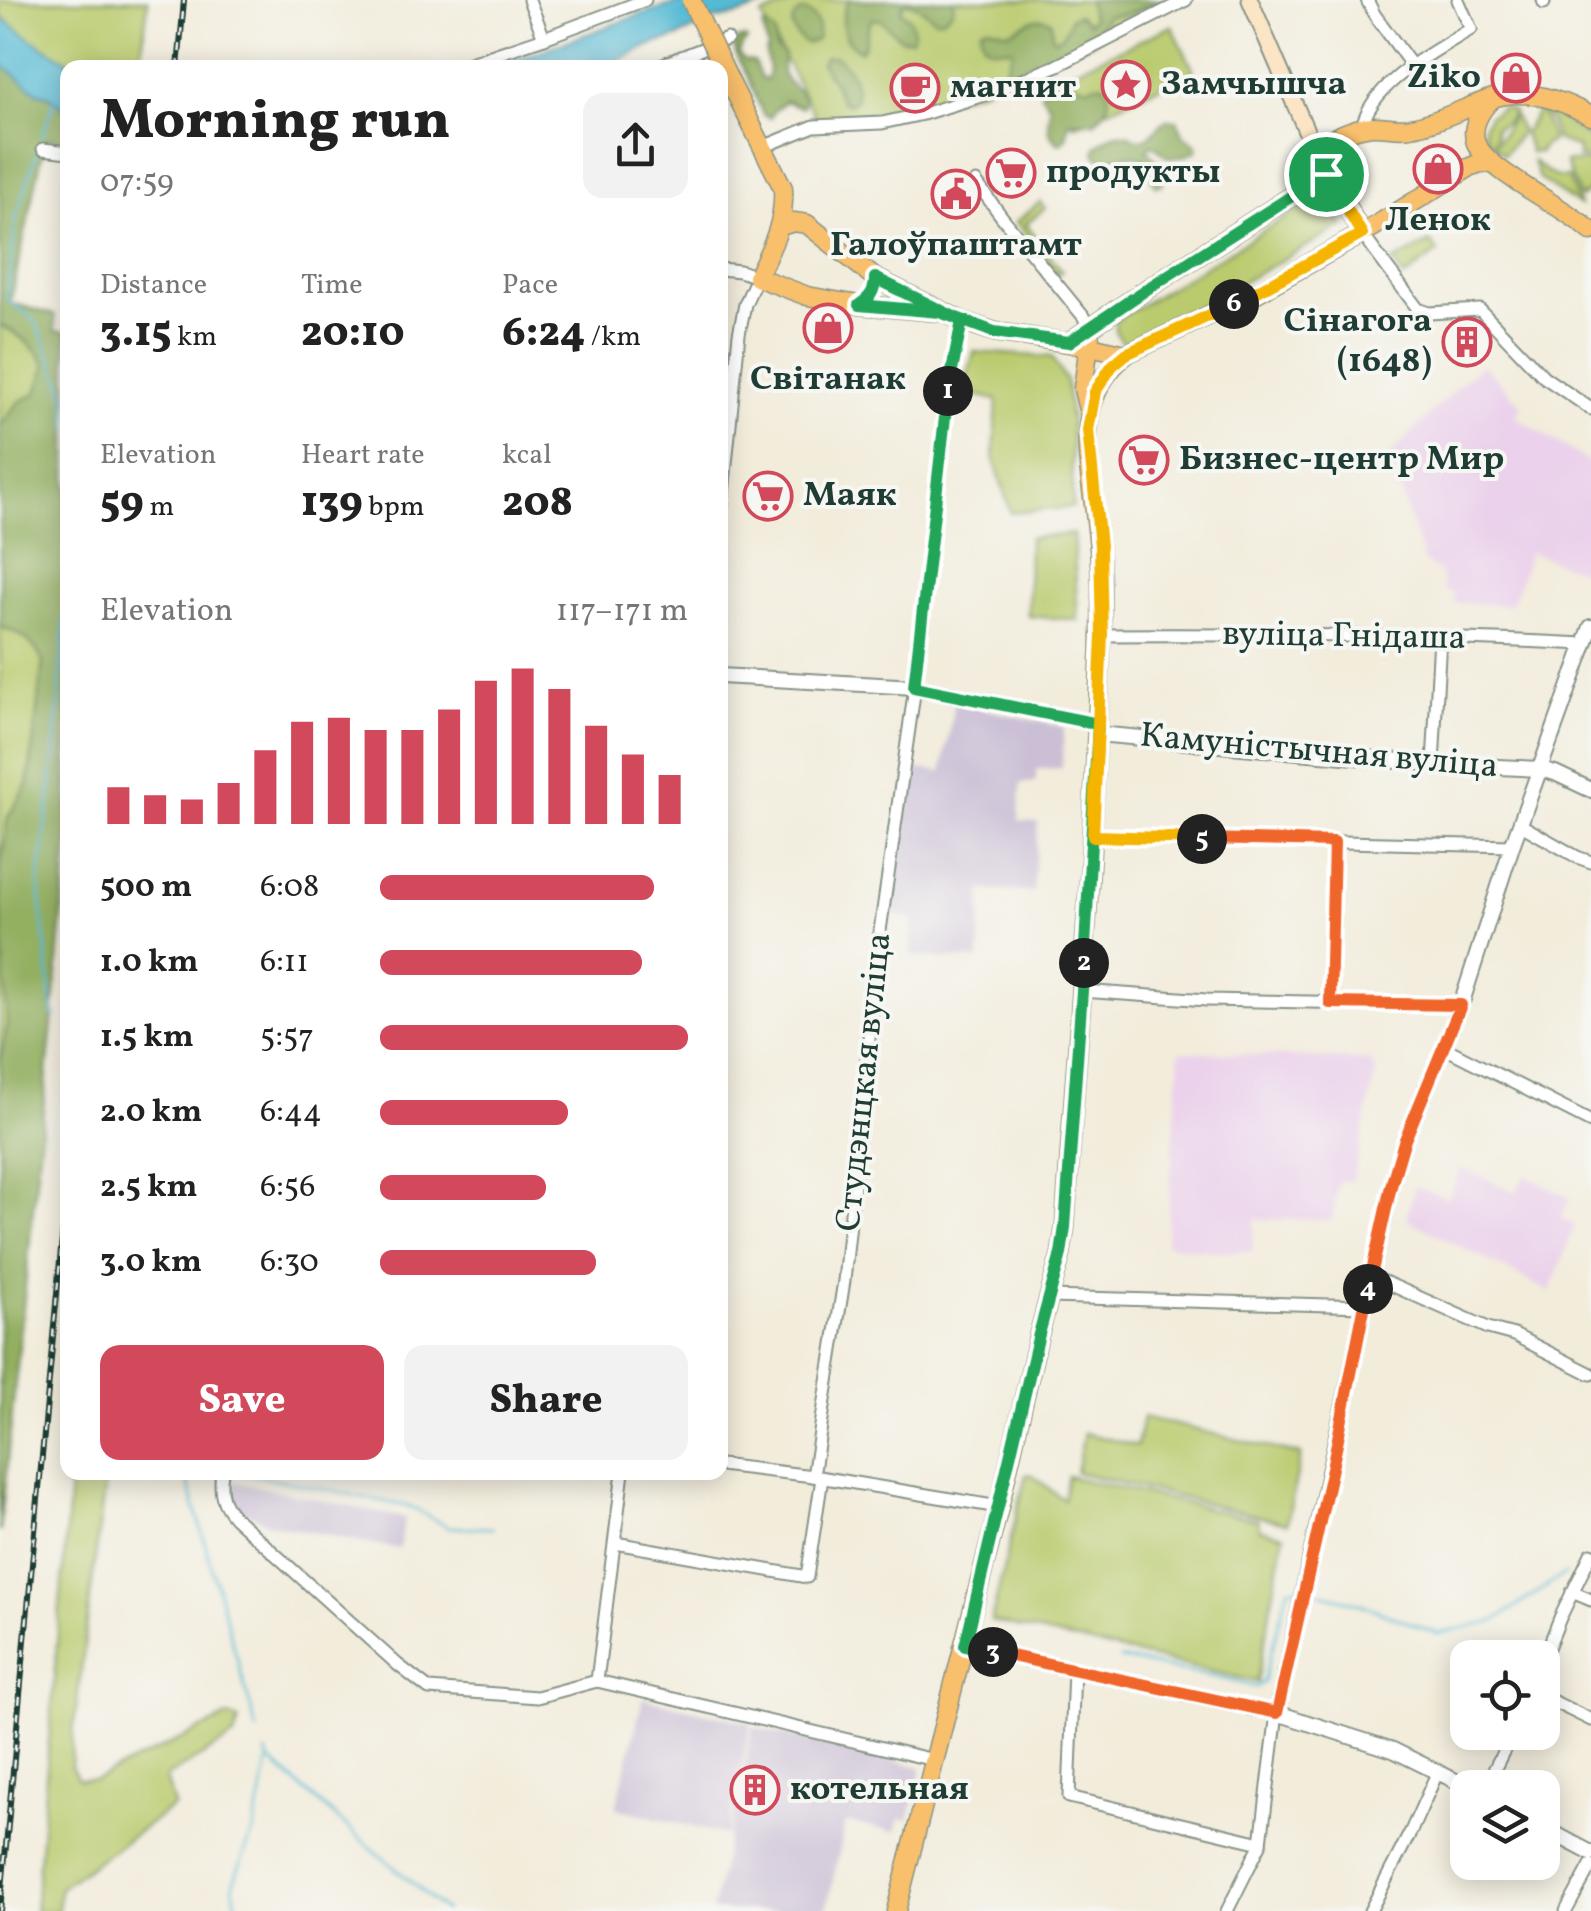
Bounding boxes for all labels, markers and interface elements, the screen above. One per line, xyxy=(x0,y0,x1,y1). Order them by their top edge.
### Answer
shop icon: Ziko xyxy=(1490,52,1542,104)
place label: Ziko xyxy=(1407,54,1481,102)
place icon: Замчышча xyxy=(1100,59,1152,111)
place label: Замчышча xyxy=(1161,61,1347,109)
cafe icon: магнит xyxy=(889,62,941,114)
place label: магнит xyxy=(950,64,1076,112)
text: Morning run xyxy=(100,85,450,161)
button: share xyxy=(583,93,688,198)
pin xyxy=(1284,132,1369,217)
shop icon: Ленок xyxy=(1412,143,1464,195)
supermarket icon: продукты xyxy=(985,147,1037,199)
icon: arrive xyxy=(1299,147,1354,202)
place label: продукты xyxy=(1046,149,1220,197)
text: 07:59 xyxy=(100,161,174,205)
public building icon: Галоўпаштамт xyxy=(930,168,982,220)
place label: Ленок xyxy=(1385,197,1491,245)
place label: Галоўпаштамт xyxy=(830,222,1082,270)
text: Distance xyxy=(100,266,207,305)
text: Time xyxy=(301,266,362,305)
text: Pace xyxy=(502,266,558,305)
pin: 6 xyxy=(1209,279,1259,329)
text: 6 xyxy=(1226,284,1242,323)
place label: Сінагога (1648) xyxy=(1283,298,1432,386)
shop icon: Світанак xyxy=(802,302,854,354)
text: 3.15 xyxy=(100,305,171,364)
text: 20:10 xyxy=(301,305,405,364)
text: 6:24 xyxy=(502,305,585,364)
building icon: Сінагога (1648) xyxy=(1441,316,1493,368)
text: km xyxy=(171,318,217,357)
text: /km xyxy=(585,318,641,357)
place label: Світанак xyxy=(750,356,906,404)
pin: 1 xyxy=(923,366,973,416)
text: 1 xyxy=(942,371,954,410)
supermarket icon: Бизнес-центр Мир xyxy=(1118,434,1170,486)
text: Elevation xyxy=(100,436,216,475)
text: Heart rate xyxy=(301,436,425,475)
text: kcal xyxy=(502,436,552,475)
place label: Бизнес-центр Мир xyxy=(1179,436,1504,484)
supermarket icon: Маяк xyxy=(742,470,794,522)
place label: Маяк xyxy=(803,472,897,520)
text: 59 xyxy=(100,475,144,534)
text: 139 xyxy=(301,475,363,534)
text: 208 xyxy=(502,475,573,534)
text: m xyxy=(144,488,174,527)
text: bpm xyxy=(363,488,424,527)
text: Elevation xyxy=(100,590,233,634)
text: 117–171 m xyxy=(556,590,688,634)
street label: вуліца Гнідаша xyxy=(1222,611,1466,663)
street label: Камуністычная вуліца xyxy=(1138,712,1500,792)
pin: 5 xyxy=(1177,814,1227,864)
text: 5 xyxy=(1195,819,1209,858)
text: 500 m xyxy=(100,866,192,910)
text: 6:08 xyxy=(260,866,319,910)
street label: Студэнцкая вуліца xyxy=(825,930,905,1234)
pin: 2 xyxy=(1059,938,1109,988)
text: 1.0 km xyxy=(100,941,198,985)
text: 6:11 xyxy=(260,941,309,985)
text: 2 xyxy=(1077,943,1091,982)
text: 1.5 km xyxy=(100,1016,194,1060)
text: 5:57 xyxy=(260,1016,314,1060)
text: 2.0 km xyxy=(100,1091,202,1135)
text: 6:44 xyxy=(260,1091,322,1135)
text: 2.5 km xyxy=(100,1166,198,1210)
text: 6:56 xyxy=(260,1166,315,1210)
text: 3.0 km xyxy=(100,1241,202,1285)
text: 6:30 xyxy=(260,1241,319,1285)
pin: 4 xyxy=(1343,1264,1393,1314)
text: 4 xyxy=(1360,1269,1376,1308)
button: Save xyxy=(100,1345,384,1460)
button: Share xyxy=(404,1345,688,1460)
pin: 3 xyxy=(968,1627,1018,1677)
text: 3 xyxy=(986,1632,1000,1671)
map controls xyxy=(1450,1640,1560,1880)
button: locate xyxy=(1450,1640,1560,1750)
building icon: котельная xyxy=(729,1764,781,1816)
place label: котельная xyxy=(790,1766,969,1814)
button: layers xyxy=(1450,1770,1560,1880)

